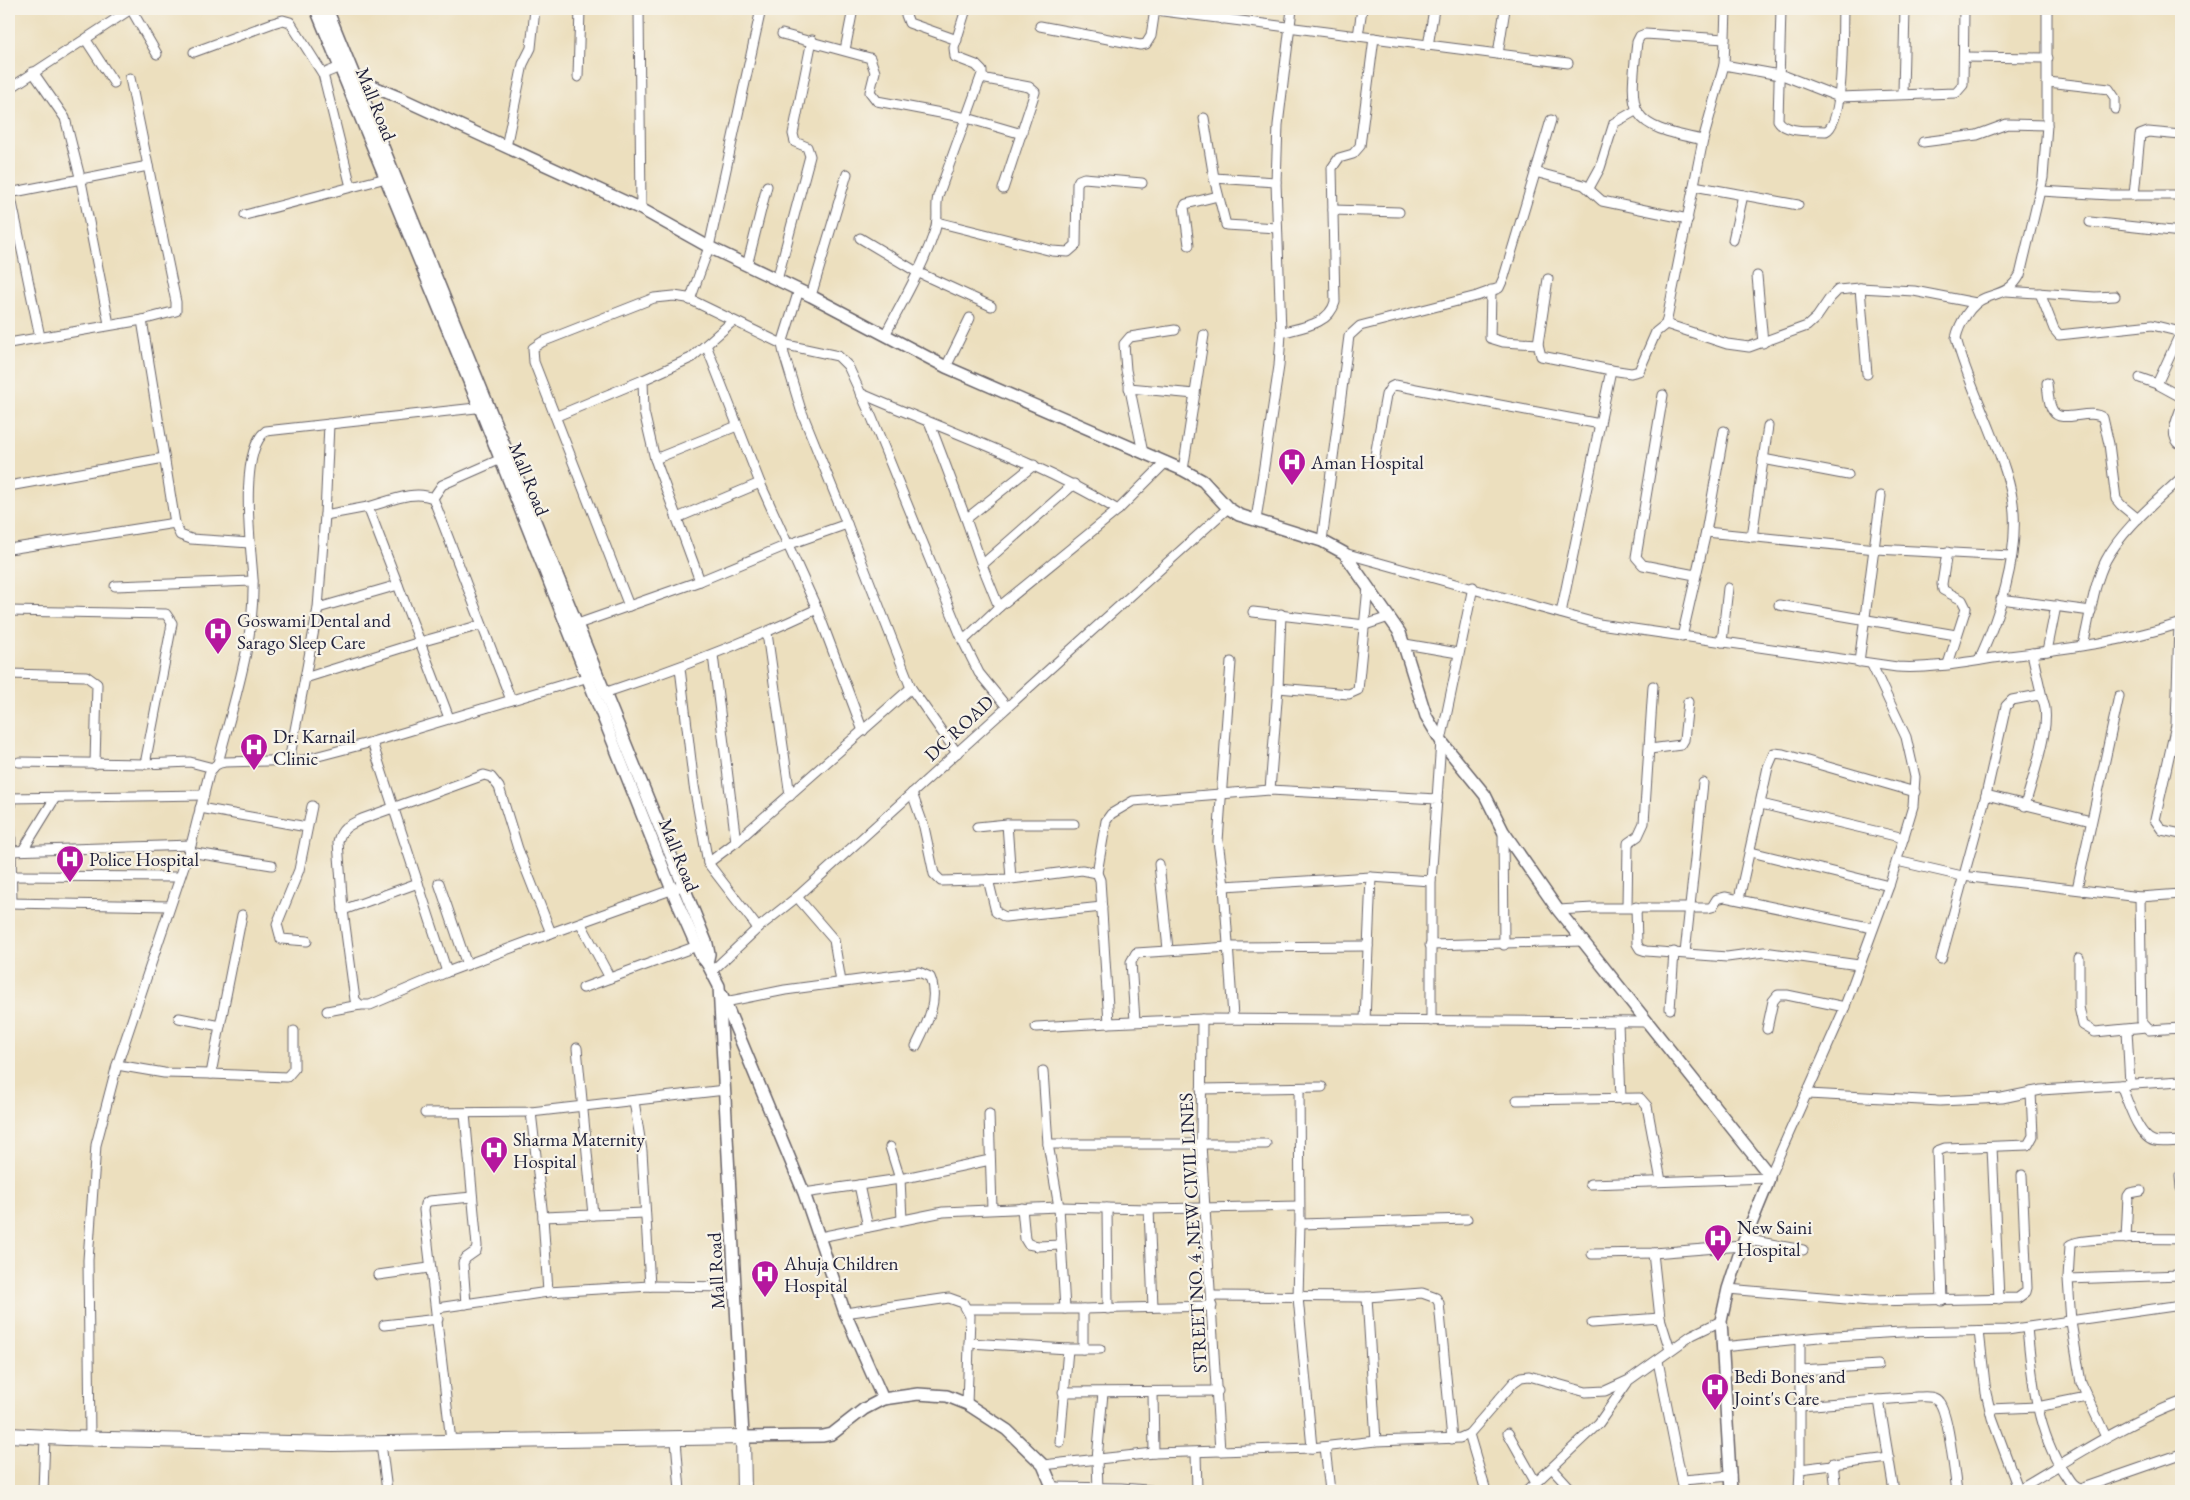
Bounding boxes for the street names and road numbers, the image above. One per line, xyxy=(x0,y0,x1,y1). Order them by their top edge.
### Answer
street label: Mall Road xyxy=(350,64,402,145)
street label: Mall Road xyxy=(503,439,555,520)
street label: DC ROAD xyxy=(919,689,999,767)
street label: Mall Road xyxy=(653,815,705,896)
street label: STREET NO. 4 ,NEW CIVIL LINES xyxy=(1173,1092,1213,1374)
street label: Mall Road xyxy=(701,1232,730,1310)

